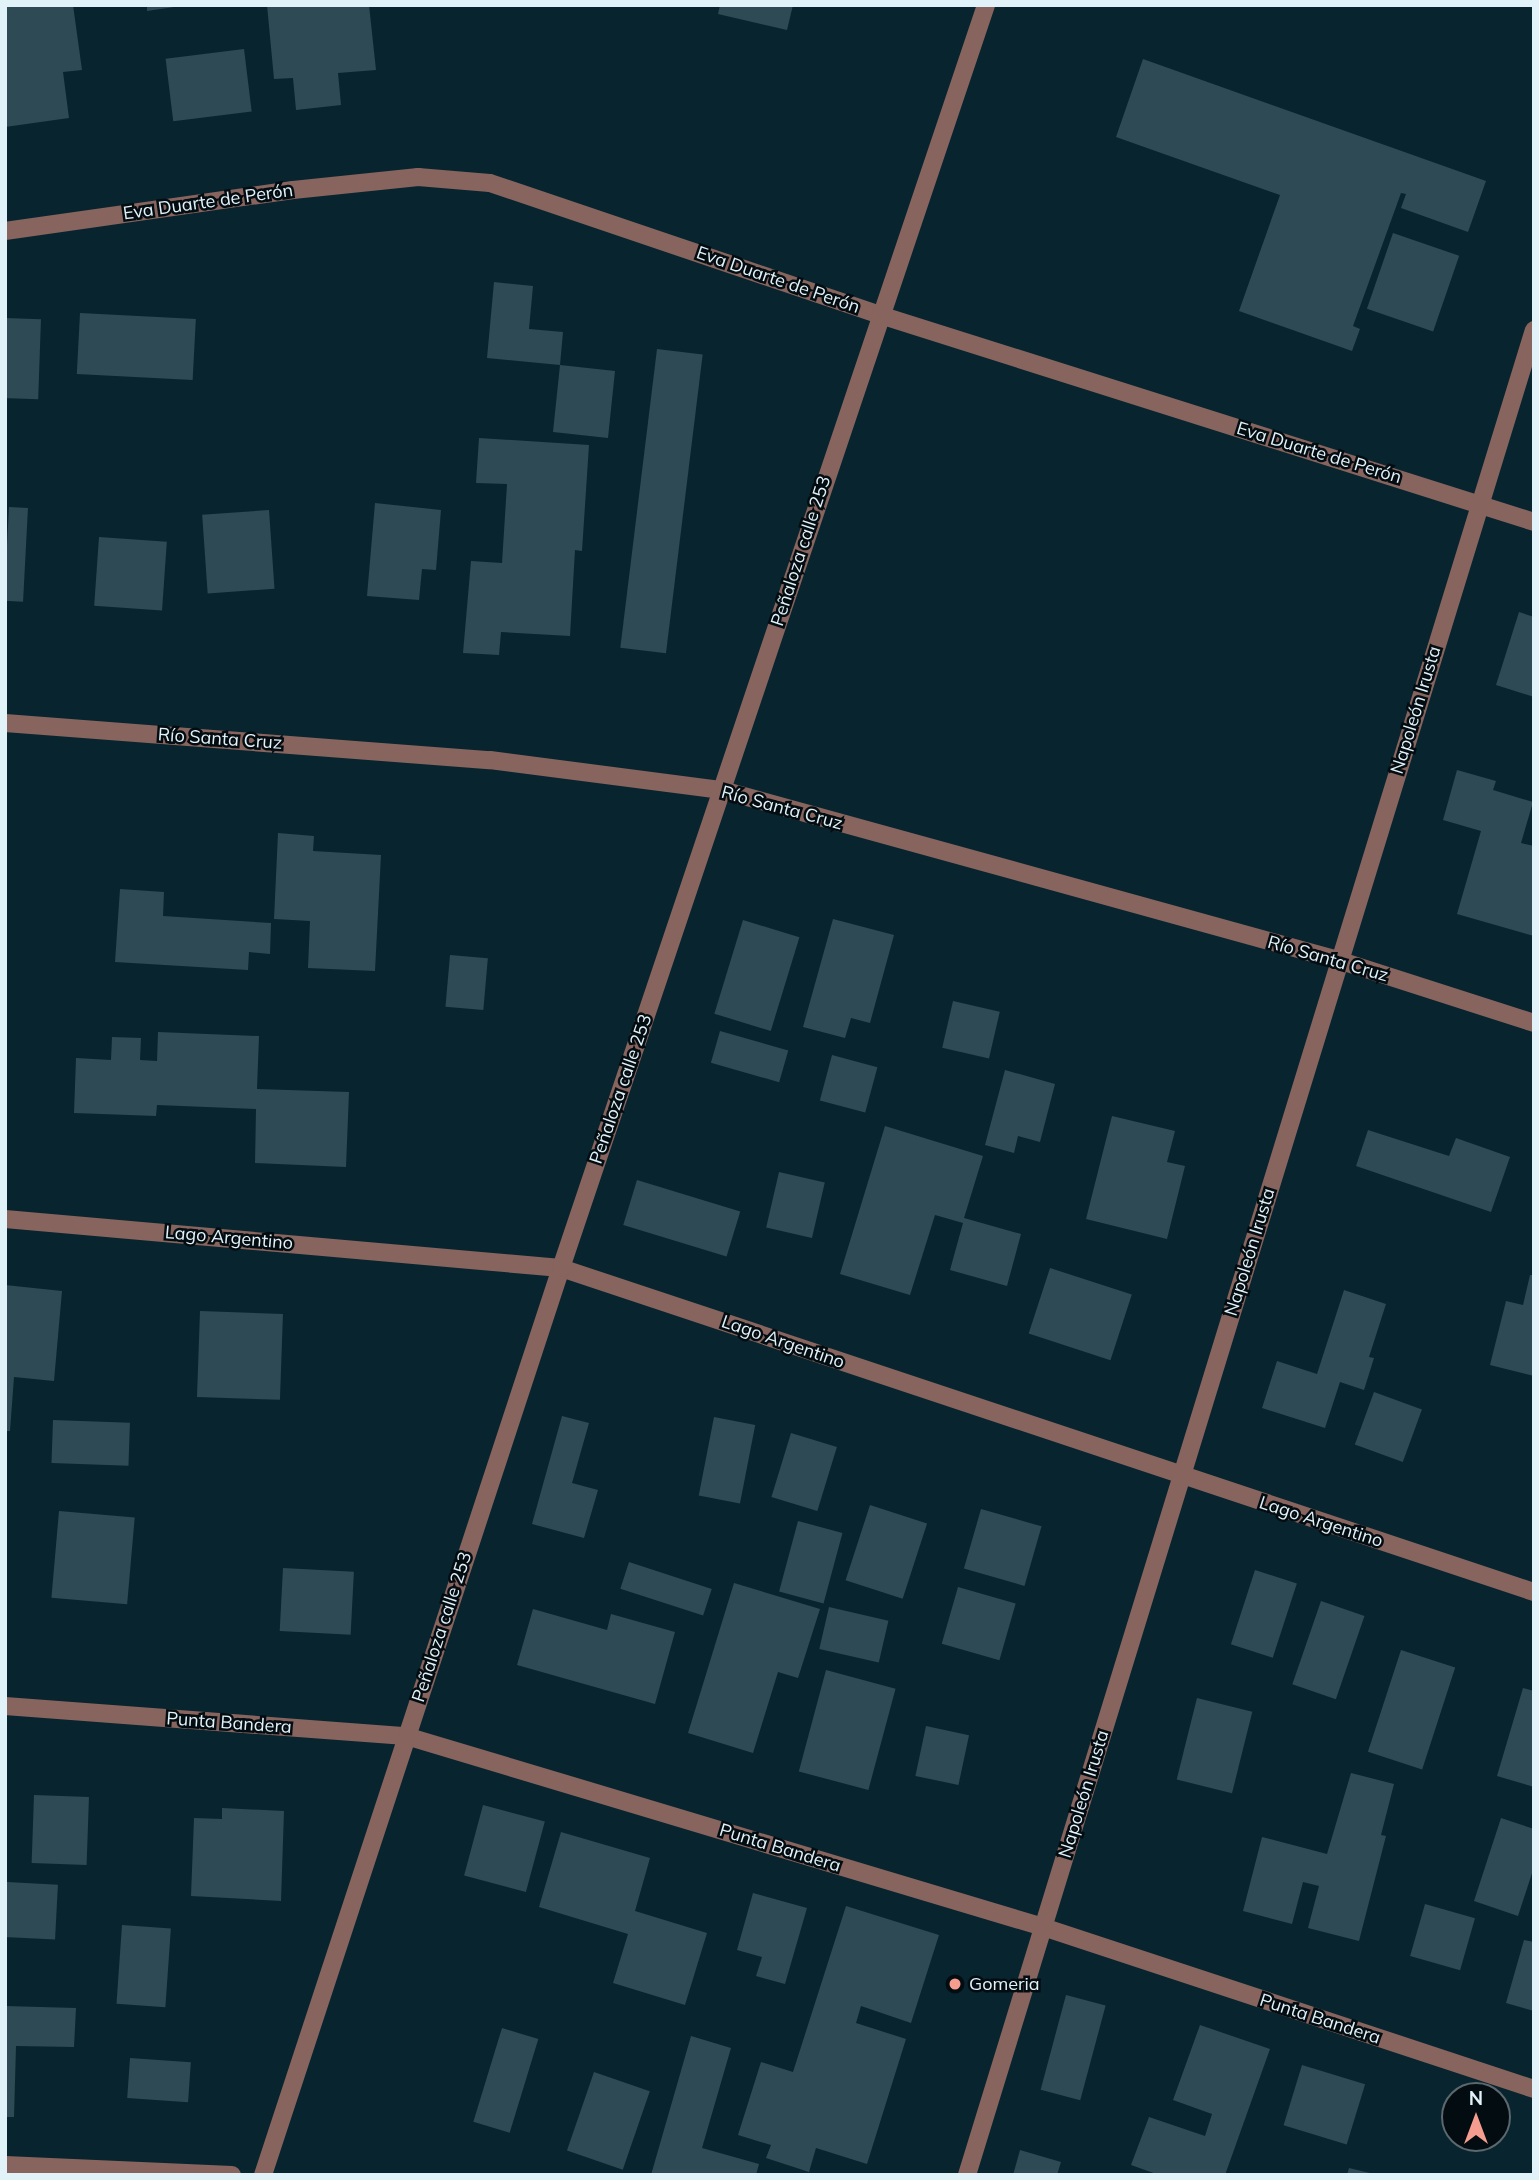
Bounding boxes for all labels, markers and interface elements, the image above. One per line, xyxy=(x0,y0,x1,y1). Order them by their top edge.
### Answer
street label: Eva Duarte de Perón xyxy=(122,179,294,225)
street label: Eva Duarte de Perón xyxy=(694,242,862,318)
street label: Eva Duarte de Perón xyxy=(1234,418,1404,488)
street label: Peñaloza calle 253 xyxy=(767,473,835,629)
street label: Napoleón Irusta xyxy=(1386,644,1446,776)
street label: Río Santa Cruz xyxy=(157,724,283,754)
street label: Río Santa Cruz xyxy=(719,781,845,835)
street label: Río Santa Cruz xyxy=(1265,931,1391,987)
street label: Peñaloza calle 253 xyxy=(585,1011,657,1167)
street label: Napoleón Irusta xyxy=(1220,1186,1280,1318)
street label: Lago Argentino xyxy=(164,1222,294,1254)
street label: Lago Argentino xyxy=(719,1311,847,1373)
street label: Lago Argentino xyxy=(1256,1492,1386,1552)
street label: Peñaloza calle 253 xyxy=(408,1549,476,1705)
street label: Punta Bandera xyxy=(166,1708,292,1738)
street label: Napoleón Irusta xyxy=(1054,1728,1114,1860)
street label: Punta Bandera xyxy=(717,1819,843,1877)
place label: Gomeria xyxy=(969,1973,1040,1995)
marker: Gomeria xyxy=(947,1976,963,1992)
street label: Punta Bandera xyxy=(1257,1989,1383,2049)
north arrow xyxy=(1441,2082,1511,2152)
text: N xyxy=(1469,2086,1483,2110)

